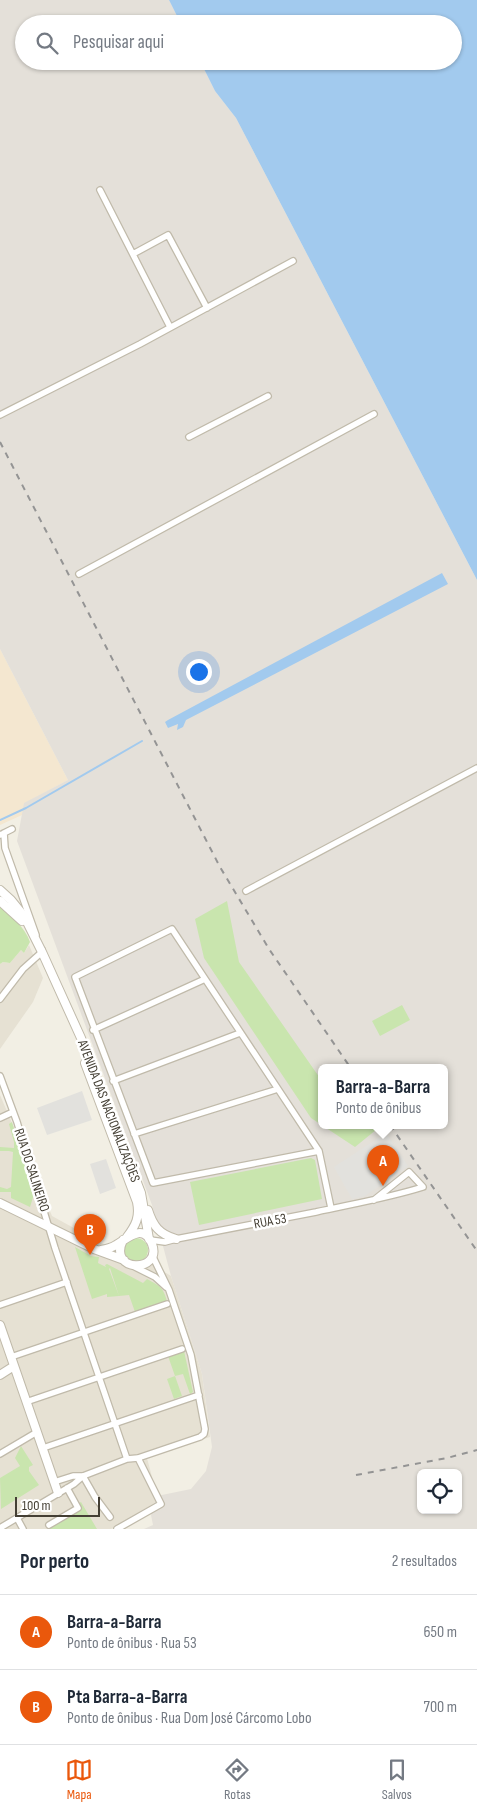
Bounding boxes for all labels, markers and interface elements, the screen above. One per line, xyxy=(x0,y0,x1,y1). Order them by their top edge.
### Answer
search box xyxy=(15,15,462,70)
icon: search xyxy=(33,29,61,57)
text: Pesquisar aqui xyxy=(73,31,164,54)
your location xyxy=(186,659,212,685)
street label: AVENIDA DAS NACIONALIZAÇÕES xyxy=(74,1036,144,1185)
popup xyxy=(318,1064,448,1129)
text: Barra-a-Barra xyxy=(336,1076,430,1099)
text: Ponto de ônibus xyxy=(336,1099,421,1118)
street label: RUA DO SALINEIRO xyxy=(11,1126,53,1214)
pin: A xyxy=(367,1145,399,1186)
street label: RUA 53 xyxy=(252,1209,288,1232)
pin: B xyxy=(74,1214,106,1255)
map controls xyxy=(417,1469,462,1514)
button: locate xyxy=(417,1469,462,1514)
scale bar xyxy=(15,1494,100,1517)
text: 100 m xyxy=(22,1497,51,1514)
text: Por perto xyxy=(20,1549,89,1574)
text: 2 resultados xyxy=(392,1552,457,1571)
text: Barra-a-Barra xyxy=(67,1611,162,1634)
text: A xyxy=(32,1623,40,1642)
text: 650 m xyxy=(424,1623,457,1642)
text: Ponto de ônibus · Rua 53 xyxy=(67,1634,197,1653)
text: Pta Barra-a-Barra xyxy=(67,1686,188,1709)
text: B xyxy=(32,1698,40,1717)
text: 700 m xyxy=(424,1698,457,1717)
text: Ponto de ônibus · Rua Dom José Cárcomo Lobo xyxy=(67,1709,312,1728)
tab: Mapa xyxy=(65,1756,93,1803)
tab: Rotas xyxy=(223,1756,251,1803)
tab: Salvos xyxy=(382,1756,412,1803)

